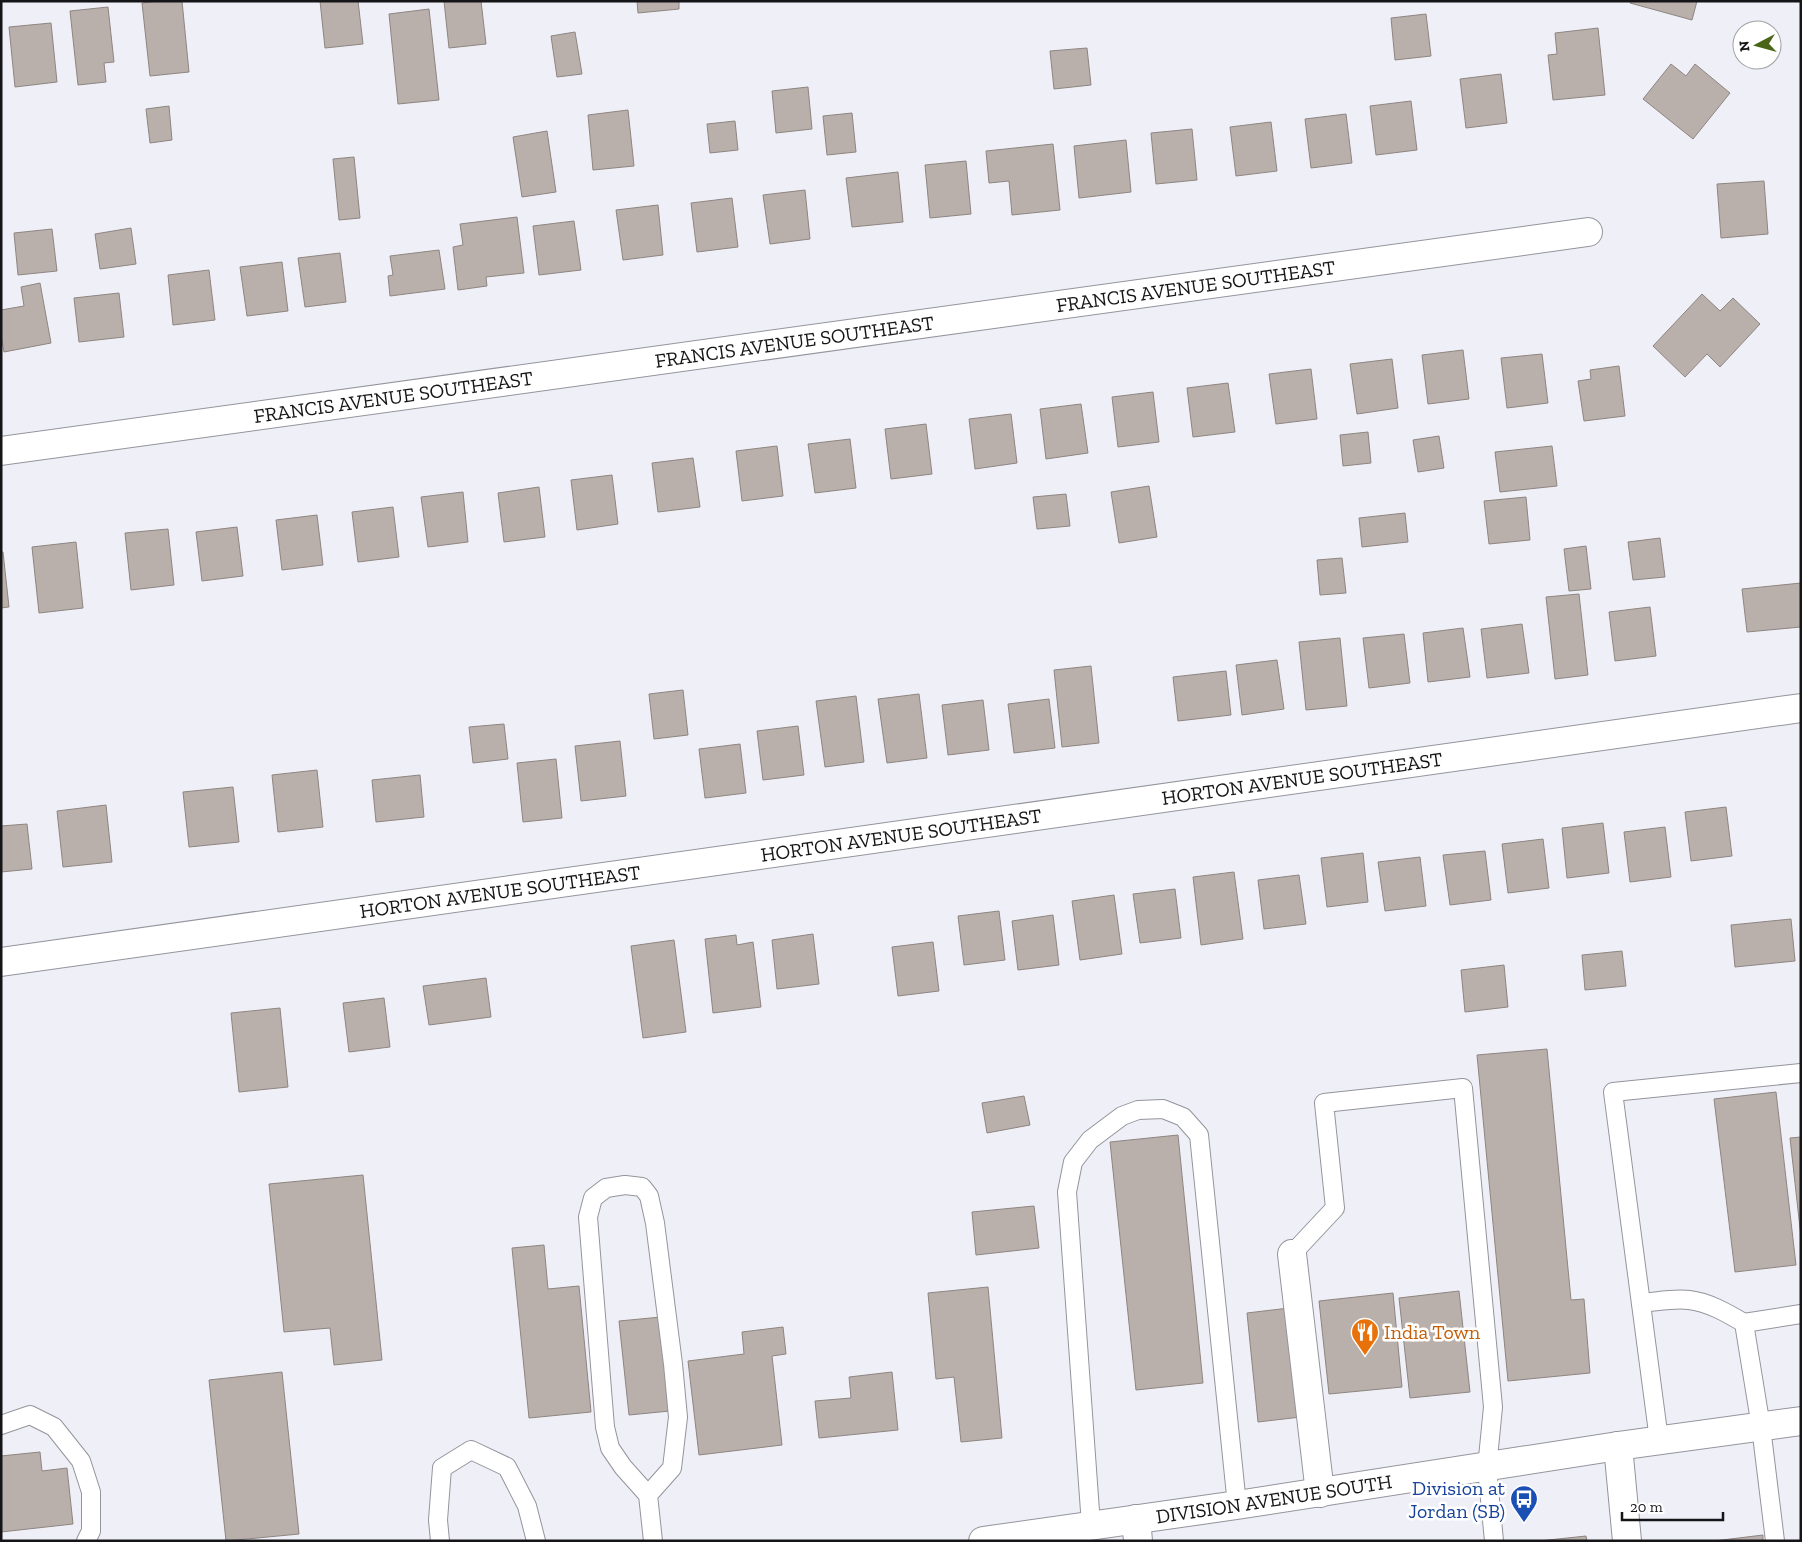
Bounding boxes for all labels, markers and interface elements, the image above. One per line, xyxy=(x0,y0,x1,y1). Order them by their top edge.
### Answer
north arrow xyxy=(1732,20,1782,70)
text: N xyxy=(1736,40,1754,52)
street label: FRANCIS AVENUE SOUTHEAST xyxy=(1055,255,1337,317)
street label: FRANCIS AVENUE SOUTHEAST xyxy=(653,310,936,373)
street label: FRANCIS AVENUE SOUTHEAST xyxy=(252,366,534,428)
street label: HORTON AVENUE SOUTHEAST xyxy=(1160,747,1444,810)
street label: HORTON AVENUE SOUTHEAST xyxy=(759,803,1043,867)
street label: HORTON AVENUE SOUTHEAST xyxy=(358,860,642,923)
restaurant icon: India Town xyxy=(1350,1317,1380,1356)
place label: India Town xyxy=(1384,1320,1481,1344)
street label: DIVISION AVENUE SOUTH xyxy=(1154,1469,1394,1528)
place label: Division at Jordan (SB) xyxy=(1408,1476,1506,1523)
bus stop icon: Division at Jordan (SB) xyxy=(1509,1484,1539,1523)
scale bar xyxy=(1622,1490,1723,1522)
text: 20 m xyxy=(1630,1498,1663,1516)

